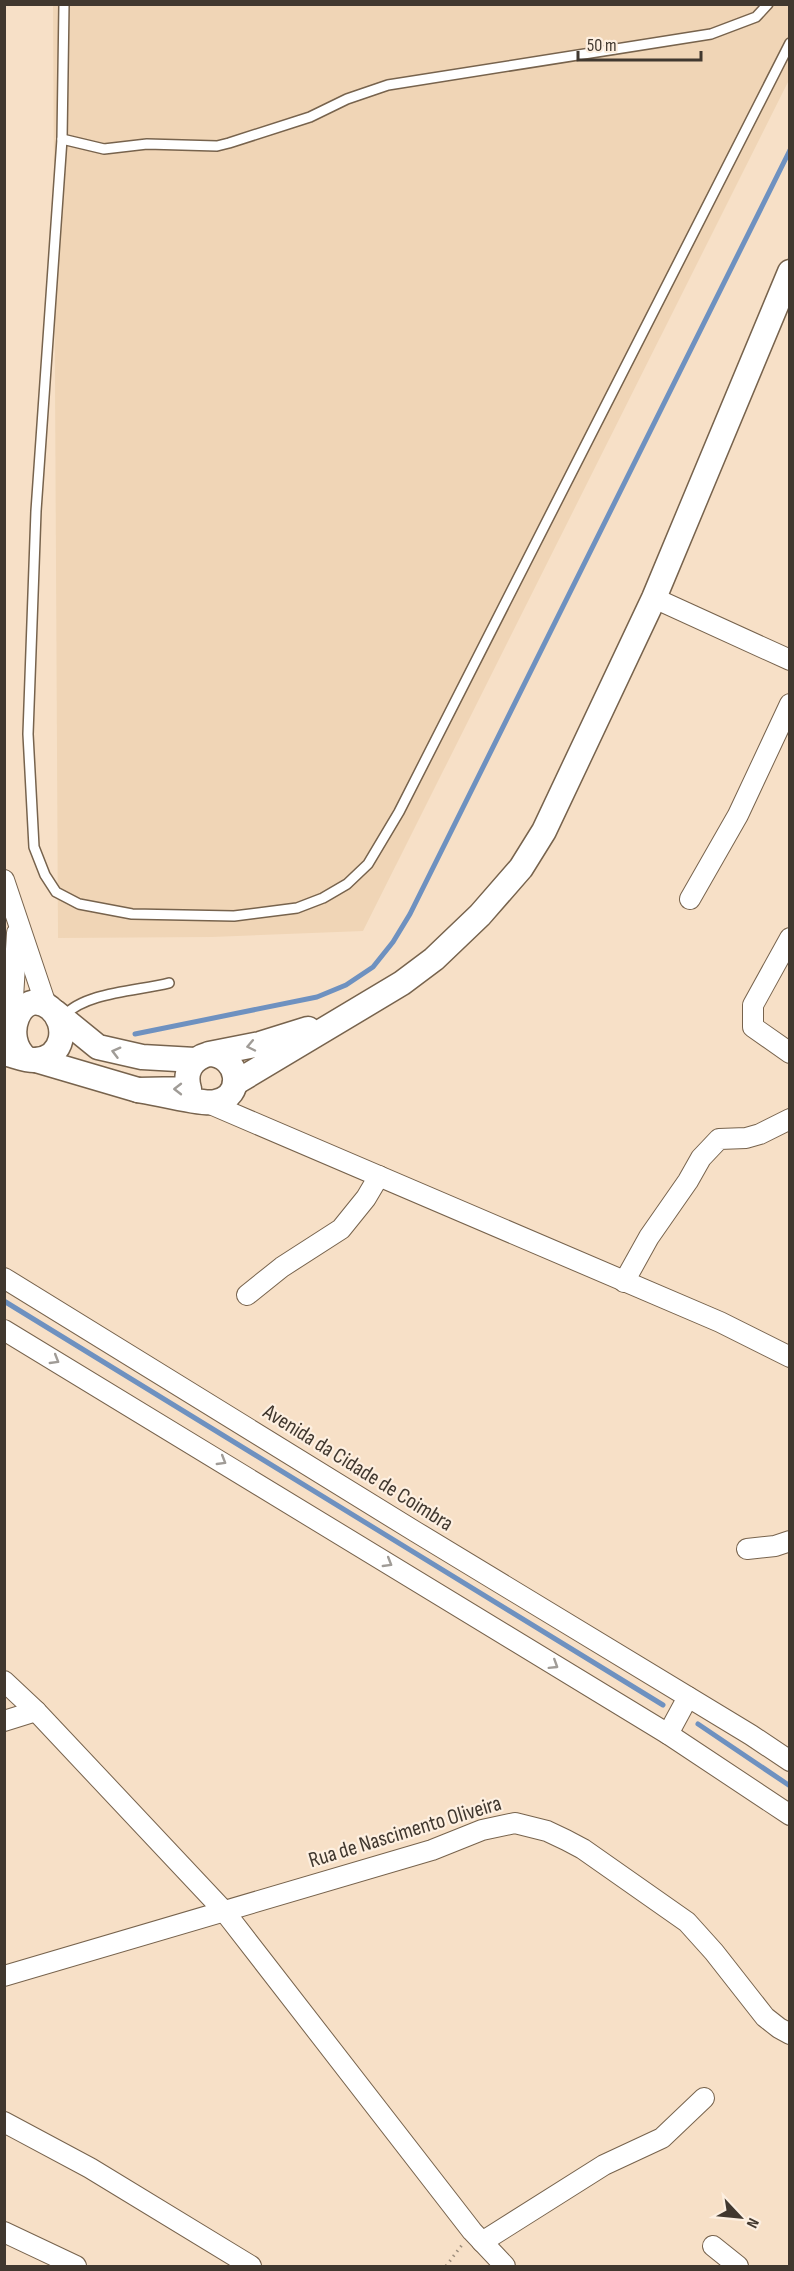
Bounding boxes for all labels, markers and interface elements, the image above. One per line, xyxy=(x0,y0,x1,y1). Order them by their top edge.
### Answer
scale bar xyxy=(578,24,701,62)
text: 50 m xyxy=(587,35,617,56)
one-way arrow xyxy=(247,1038,257,1051)
one-way arrow xyxy=(111,1047,122,1059)
one-way arrow xyxy=(174,1083,183,1095)
one-way arrow xyxy=(49,1353,59,1365)
street label: Avenida da Cidade de Coimbra xyxy=(257,1398,458,1537)
one-way arrow xyxy=(215,1454,226,1465)
one-way arrow xyxy=(382,1555,392,1567)
one-way arrow xyxy=(548,1657,558,1669)
street label: Rua de Nascimento Oliveira xyxy=(305,1790,505,1874)
north arrow xyxy=(710,2187,770,2247)
text: N xyxy=(742,2215,763,2231)

